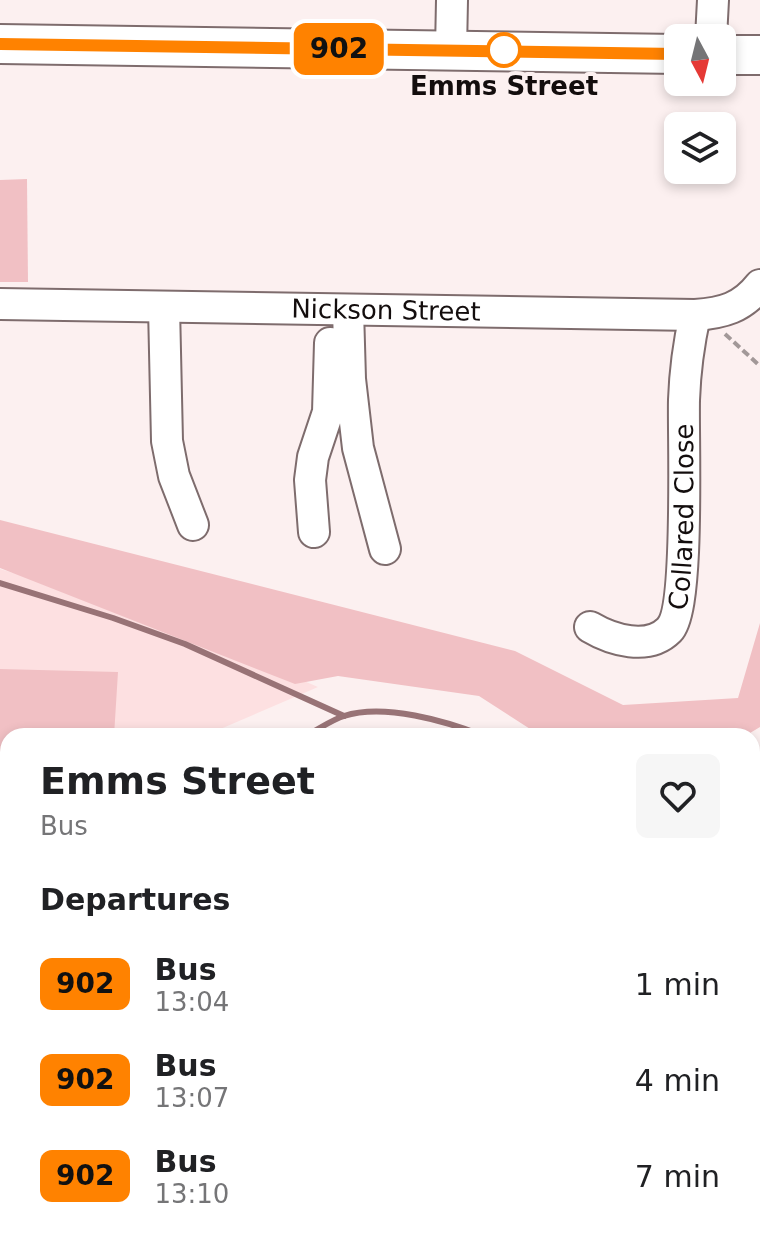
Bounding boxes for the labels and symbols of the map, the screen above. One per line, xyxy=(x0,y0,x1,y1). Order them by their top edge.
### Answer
line badge: 902 xyxy=(293,23,385,75)
north arrow xyxy=(664,24,736,96)
marker: Emms Street xyxy=(487,33,521,67)
place label: Emms Street xyxy=(410,71,598,101)
street label: Nickson Street xyxy=(291,294,481,327)
street label: Collared Close xyxy=(662,423,699,612)

